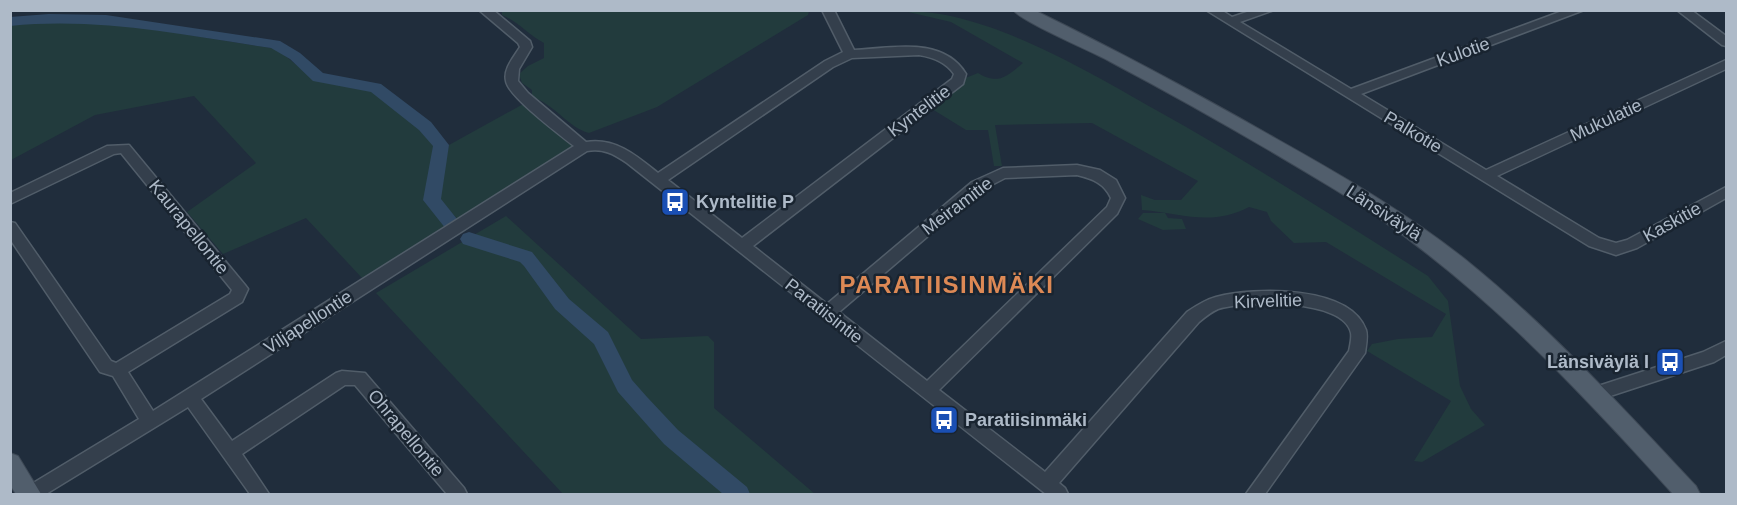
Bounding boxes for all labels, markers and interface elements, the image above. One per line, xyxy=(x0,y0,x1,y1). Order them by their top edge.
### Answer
street label: Kulotie xyxy=(1434,33,1492,71)
street label: Kyntelitie xyxy=(884,81,954,141)
street label: Mukulatie xyxy=(1567,95,1645,145)
street label: Palkotie xyxy=(1380,107,1446,157)
street label: Meiramitie xyxy=(918,173,996,239)
street label: Kaurapellontie xyxy=(145,176,233,278)
street label: Länsiväylä xyxy=(1343,181,1426,245)
bus stop icon: Kyntelitie P xyxy=(659,186,691,218)
place label: Kyntelitie P xyxy=(696,192,794,212)
street label: Kaskitie xyxy=(1640,198,1704,246)
district label: PARATIISINMÄKI xyxy=(840,271,1054,298)
street label: Paratiisintie xyxy=(781,274,867,348)
street label: Viljapellontie xyxy=(260,286,356,358)
street label: Kirvelitie xyxy=(1234,290,1302,312)
bus stop icon: Länsiväylä I xyxy=(1654,346,1686,378)
place label: Länsiväylä I xyxy=(1547,352,1649,372)
street label: Ohrapellontie xyxy=(364,386,448,480)
bus stop icon: Paratiisinmäki xyxy=(928,404,960,436)
place label: Paratiisinmäki xyxy=(965,410,1087,430)

